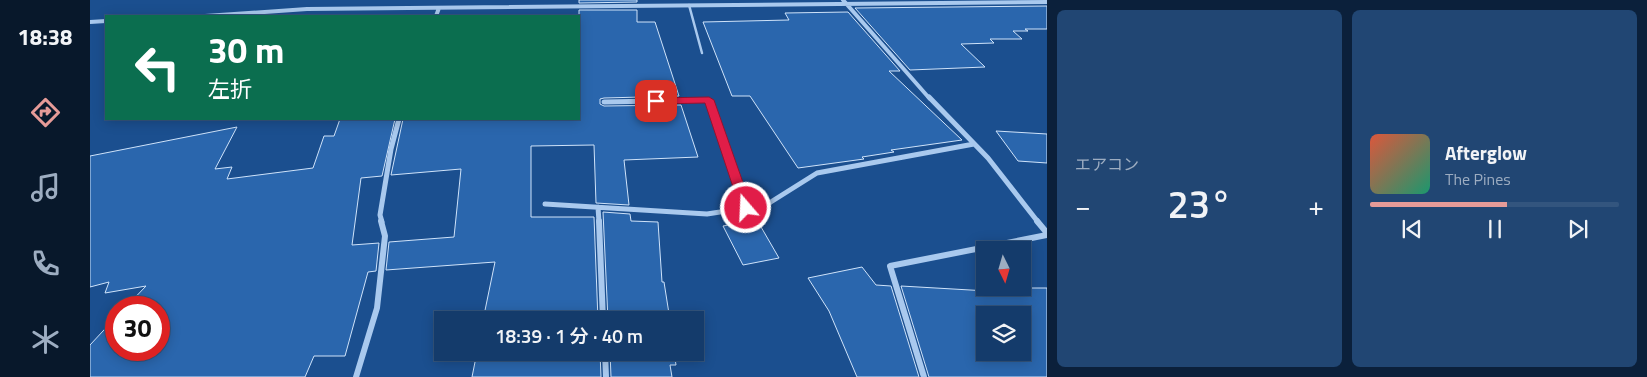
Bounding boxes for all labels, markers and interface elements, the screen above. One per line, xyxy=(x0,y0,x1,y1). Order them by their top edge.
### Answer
text: 18:38 xyxy=(18,20,72,54)
text: 30 m xyxy=(208,23,284,77)
icon: left xyxy=(125,35,190,100)
text: 左折 xyxy=(208,72,252,106)
pin xyxy=(635,80,677,122)
icon: arrive xyxy=(642,87,670,115)
icon: directions xyxy=(28,95,63,130)
text: Afterglow xyxy=(1445,138,1527,167)
text: エアコン xyxy=(1075,152,1139,176)
text: The Pines xyxy=(1445,167,1511,191)
icon: music xyxy=(28,170,63,205)
text: 23° xyxy=(1168,175,1231,233)
position arrow xyxy=(719,181,771,233)
text: − xyxy=(1075,184,1091,227)
text: + xyxy=(1308,184,1324,227)
icon: previous xyxy=(1398,215,1426,243)
icon: pause xyxy=(1481,215,1509,243)
icon: next xyxy=(1564,215,1592,243)
north arrow xyxy=(976,241,1031,296)
map controls xyxy=(976,241,1031,361)
icon: phone xyxy=(28,246,63,281)
speed limit sign: 30 xyxy=(105,296,170,361)
button: layers xyxy=(976,306,1031,361)
text: 18:39 · 1 分 · 40 m xyxy=(495,321,643,350)
icon: climate xyxy=(28,322,63,357)

